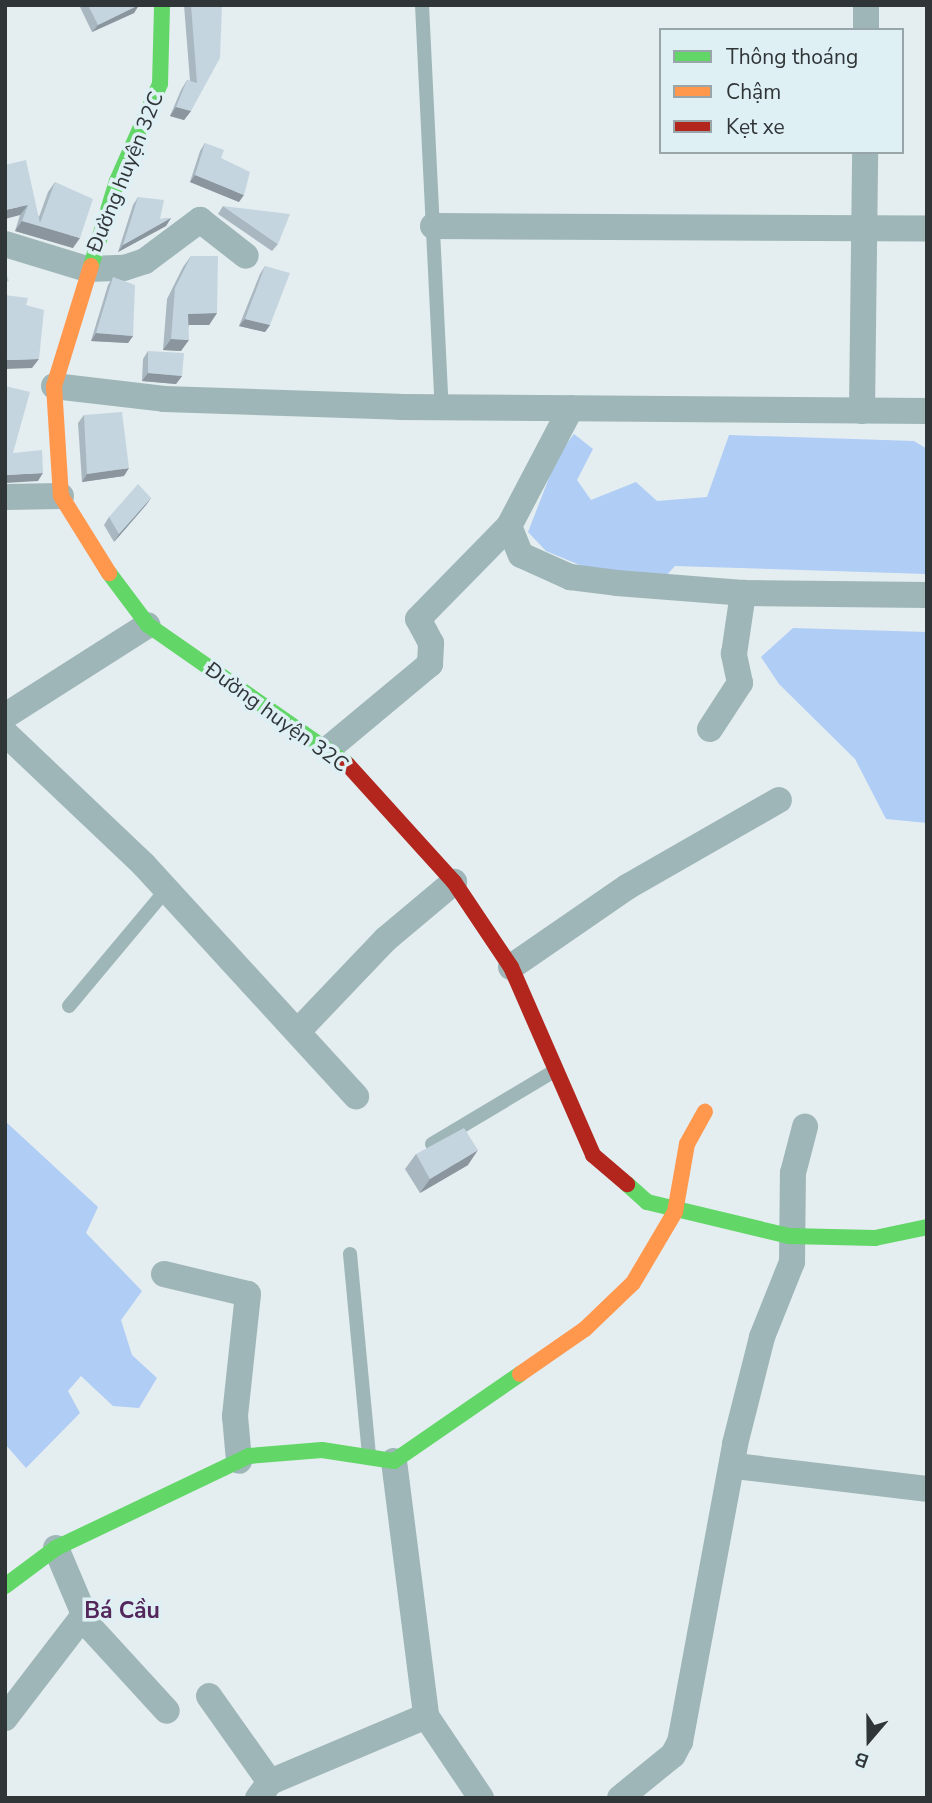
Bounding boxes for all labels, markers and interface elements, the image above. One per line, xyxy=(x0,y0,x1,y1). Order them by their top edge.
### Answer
legend xyxy=(659,28,904,154)
text: Thông thoáng xyxy=(726,43,858,71)
text: Chậm xyxy=(726,78,781,106)
street label: Đường huyện 32C xyxy=(81,88,169,256)
text: Kẹt xe xyxy=(726,113,785,141)
street label: Đường huyện 32C xyxy=(200,657,354,777)
district label: Bá Cầu xyxy=(84,1597,160,1625)
north arrow xyxy=(834,1705,904,1775)
text: B xyxy=(851,1745,872,1774)

